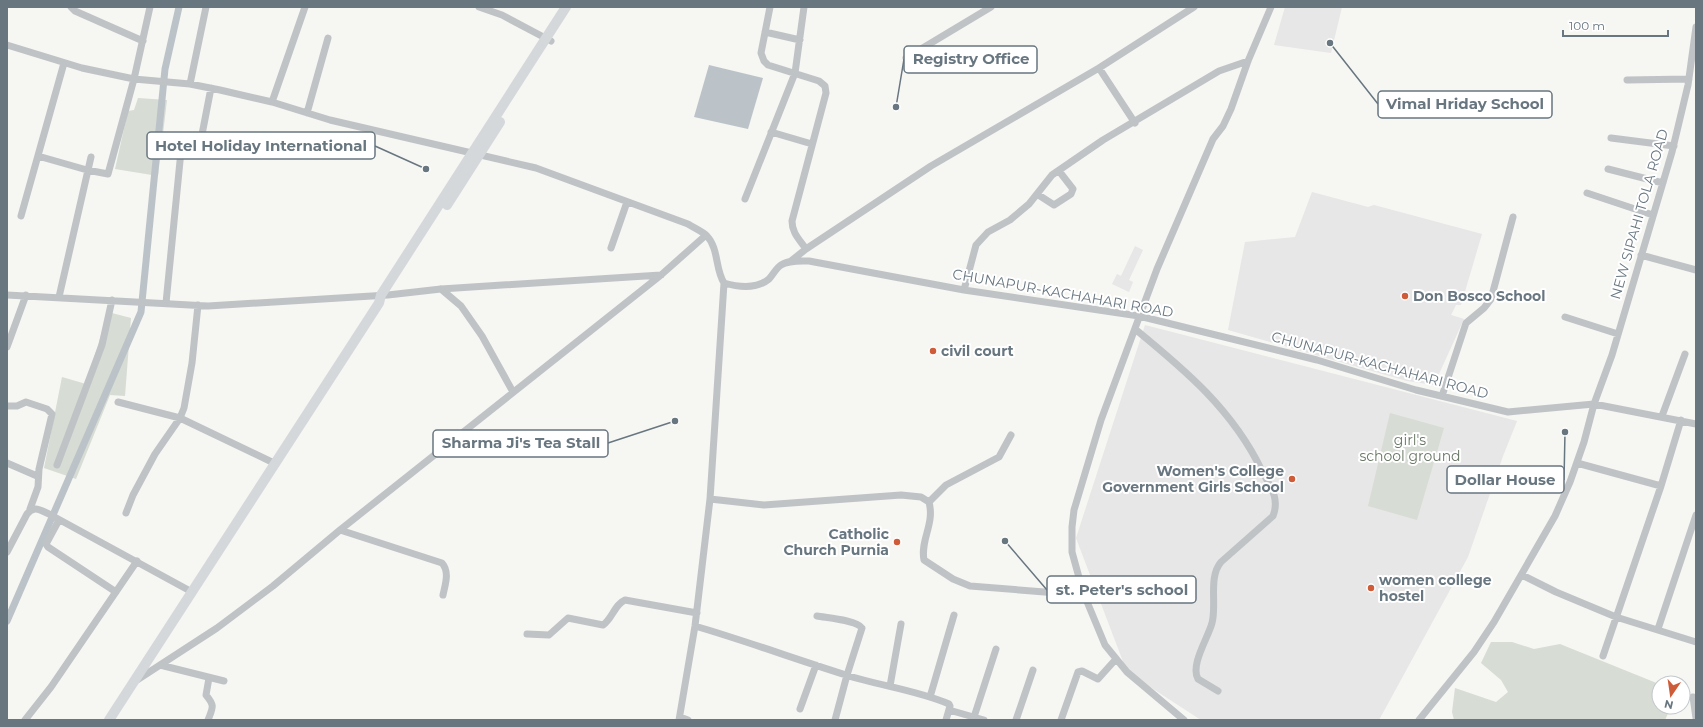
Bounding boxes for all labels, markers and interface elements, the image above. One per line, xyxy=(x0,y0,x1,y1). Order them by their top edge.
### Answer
scale bar xyxy=(1563,12,1668,38)
text: 100 m xyxy=(1569,18,1605,33)
callout: Registry Office xyxy=(904,46,1037,73)
text: Registry Office xyxy=(913,49,1029,68)
callout: Vimal Hriday School xyxy=(1378,91,1552,118)
text: Vimal Hriday School xyxy=(1385,94,1544,113)
street label: NEW SIPAHI TOLA ROAD xyxy=(1606,127,1672,301)
callout: Hotel Holiday International xyxy=(147,132,375,159)
text: Hotel Holiday International xyxy=(155,136,367,155)
street label: CHUNAPUR-KACHAHARI ROAD xyxy=(951,265,1175,321)
place label: Don Bosco School xyxy=(1413,287,1545,305)
marker: Don Bosco School xyxy=(1400,291,1410,301)
street label: CHUNAPUR-KACHAHARI ROAD xyxy=(1270,327,1490,403)
place label: civil court xyxy=(941,342,1014,360)
marker: civil court xyxy=(928,346,938,356)
callout: Sharma Ji's Tea Stall xyxy=(433,430,608,457)
park label: girl's school ground xyxy=(1359,431,1461,465)
text: Sharma Ji's Tea Stall xyxy=(442,433,600,452)
place label: Women's College Government Girls School xyxy=(1102,462,1284,496)
callout: Dollar House xyxy=(1447,466,1564,493)
text: Dollar House xyxy=(1455,470,1555,489)
marker: Women's College Government Girls School xyxy=(1287,474,1297,484)
place label: Catholic Church Purnia xyxy=(783,525,890,559)
marker: Catholic Church Purnia xyxy=(892,537,902,547)
place label: women college hostel xyxy=(1379,571,1492,605)
callout: st. Peter's school xyxy=(1047,576,1196,603)
text: st. Peter's school xyxy=(1056,580,1188,599)
marker: women college hostel xyxy=(1366,583,1376,593)
north arrow xyxy=(1651,675,1691,715)
text: N xyxy=(1663,697,1675,713)

